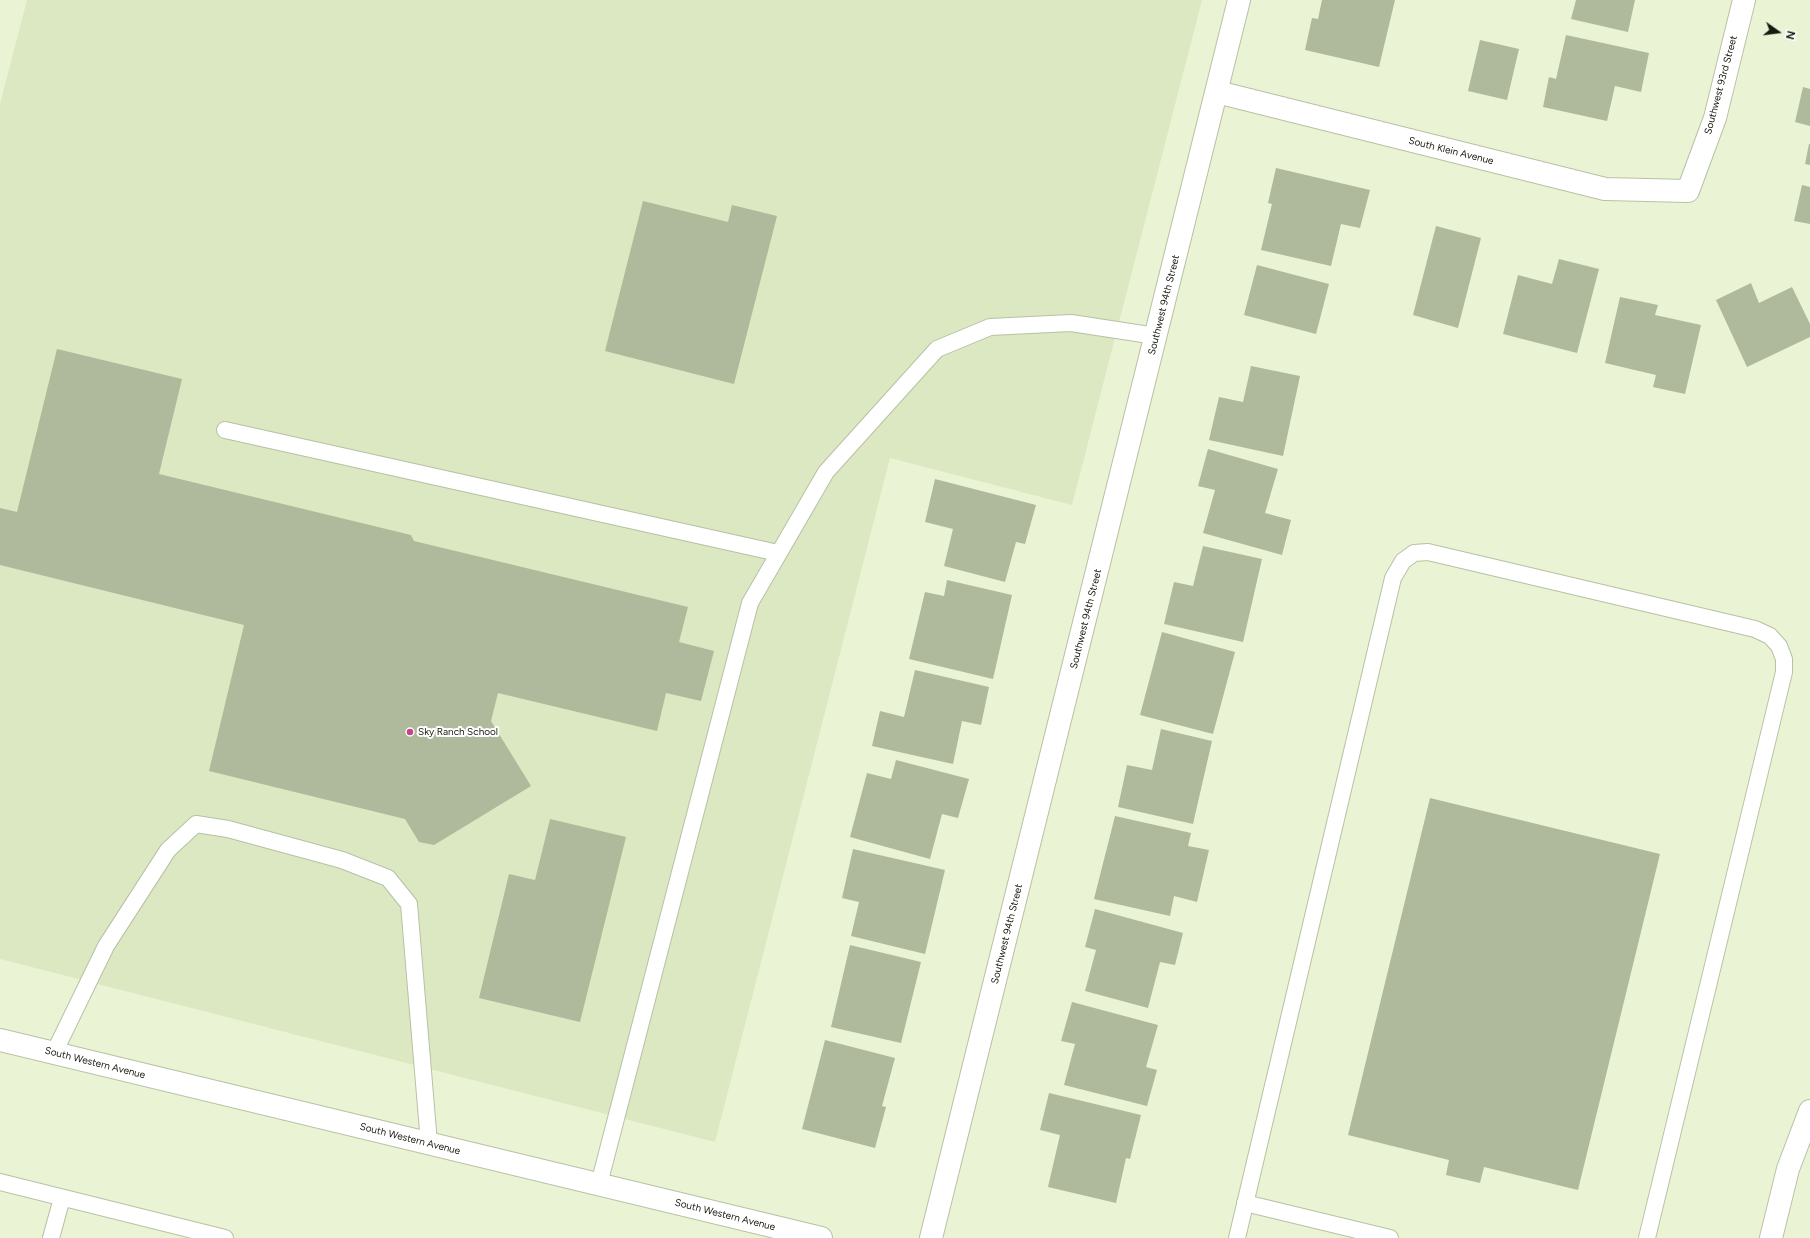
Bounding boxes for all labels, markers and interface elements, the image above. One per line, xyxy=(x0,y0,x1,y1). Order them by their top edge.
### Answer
north arrow xyxy=(1758,12,1798,52)
text: N xyxy=(1783,29,1797,41)
street label: Southwest 93rd Street xyxy=(1702,34,1740,136)
street label: South Klein Avenue xyxy=(1407,135,1495,167)
street label: Southwest 94th Street xyxy=(1146,254,1182,356)
street label: Southwest 94th Street xyxy=(1068,568,1104,670)
place label: Sky Ranch School xyxy=(418,726,498,738)
marker: Sky Ranch School xyxy=(405,727,415,737)
street label: Southwest 94th Street xyxy=(989,883,1025,985)
street label: South Western Avenue xyxy=(44,1045,146,1081)
street label: South Western Avenue xyxy=(359,1121,461,1157)
street label: South Western Avenue xyxy=(674,1197,776,1233)

